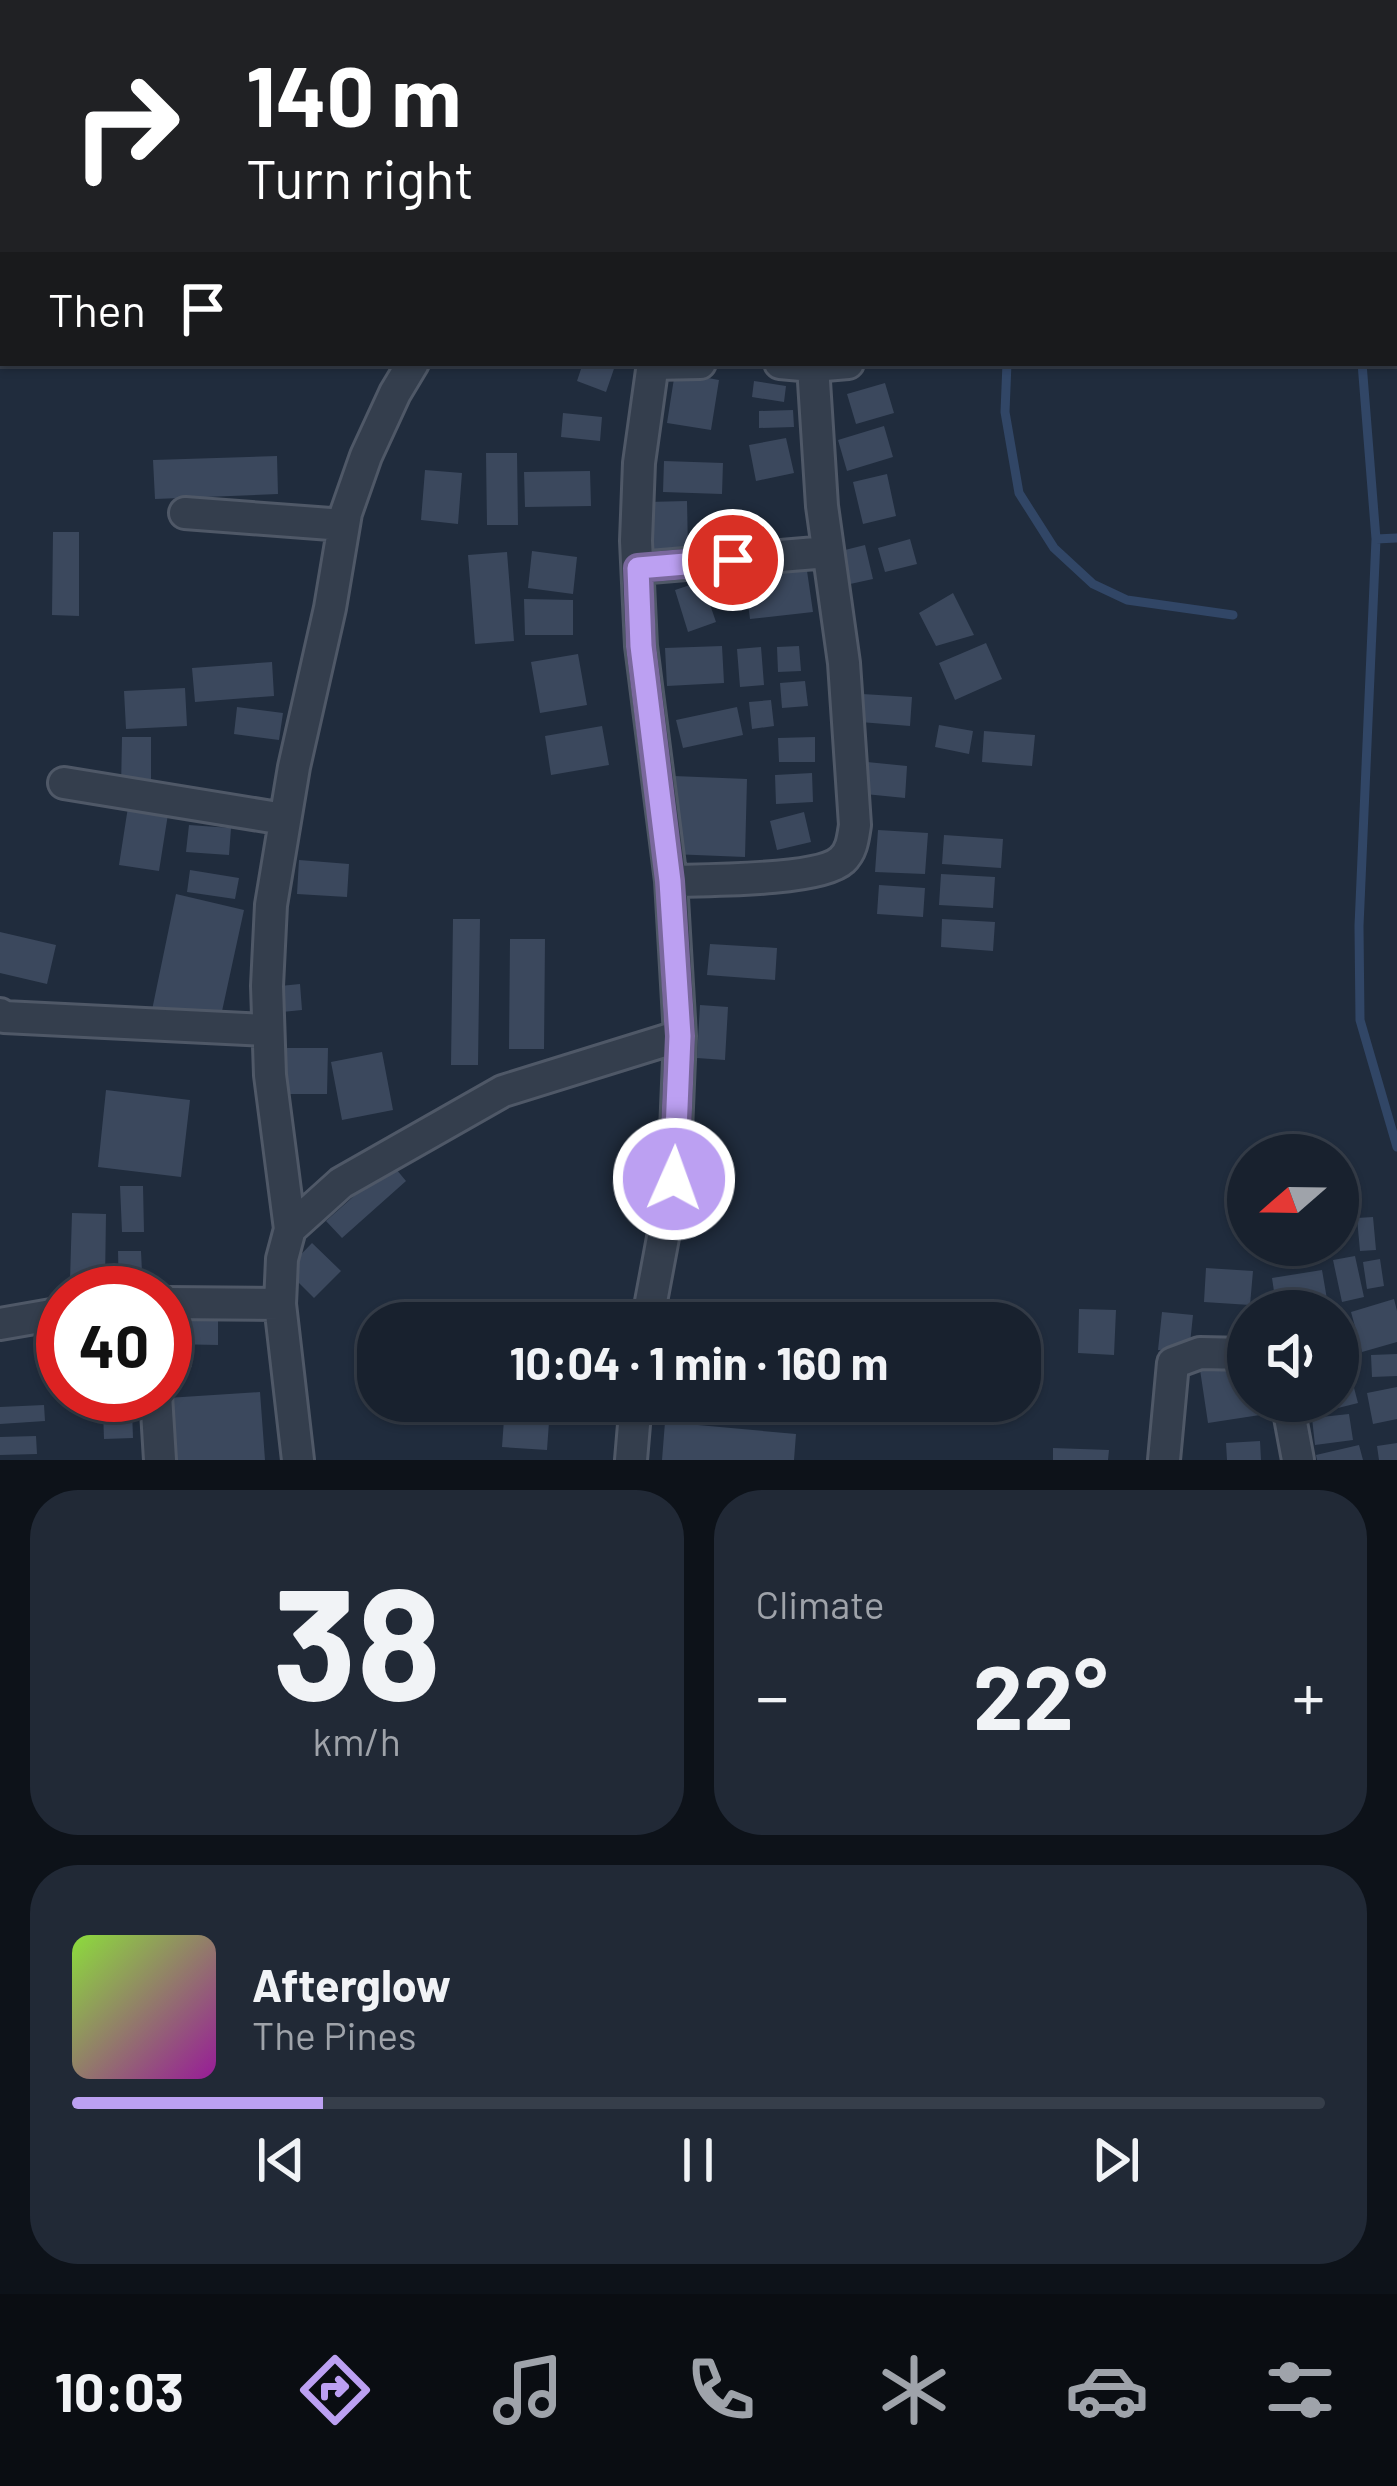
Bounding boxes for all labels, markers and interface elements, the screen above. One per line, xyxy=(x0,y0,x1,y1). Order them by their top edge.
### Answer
text: 140 m xyxy=(246,43,461,144)
icon: right xyxy=(48,48,204,204)
text: Turn right xyxy=(246,145,474,210)
icon: arrive xyxy=(170,276,236,342)
text: Then xyxy=(48,282,146,336)
pin xyxy=(682,509,784,611)
icon: arrive xyxy=(700,527,766,593)
position arrow xyxy=(611,1116,737,1242)
north arrow xyxy=(1227,1134,1359,1266)
map controls xyxy=(1227,1134,1359,1422)
speed limit sign: 40 xyxy=(36,1266,192,1422)
button: sound xyxy=(1227,1290,1359,1422)
text: 10:04 · 1 min · 160 m xyxy=(510,1335,888,1389)
text: 38 xyxy=(272,1545,441,1732)
text: Climate xyxy=(756,1580,885,1627)
text: 22° xyxy=(973,1640,1108,1748)
text: − xyxy=(756,1655,789,1734)
text: + xyxy=(1292,1655,1325,1734)
text: km/h xyxy=(313,1717,401,1764)
text: Afterglow xyxy=(252,1957,451,2011)
text: The Pines xyxy=(252,2011,417,2058)
icon: previous xyxy=(248,2127,314,2193)
icon: pause xyxy=(665,2127,731,2193)
icon: next xyxy=(1083,2127,1149,2193)
icon: directions xyxy=(293,2348,377,2432)
icon: music xyxy=(486,2348,570,2432)
icon: phone xyxy=(679,2348,763,2432)
icon: climate xyxy=(872,2348,956,2432)
icon: car xyxy=(1065,2348,1149,2432)
icon: filters xyxy=(1258,2348,1342,2432)
text: 10:03 xyxy=(55,2358,184,2423)

